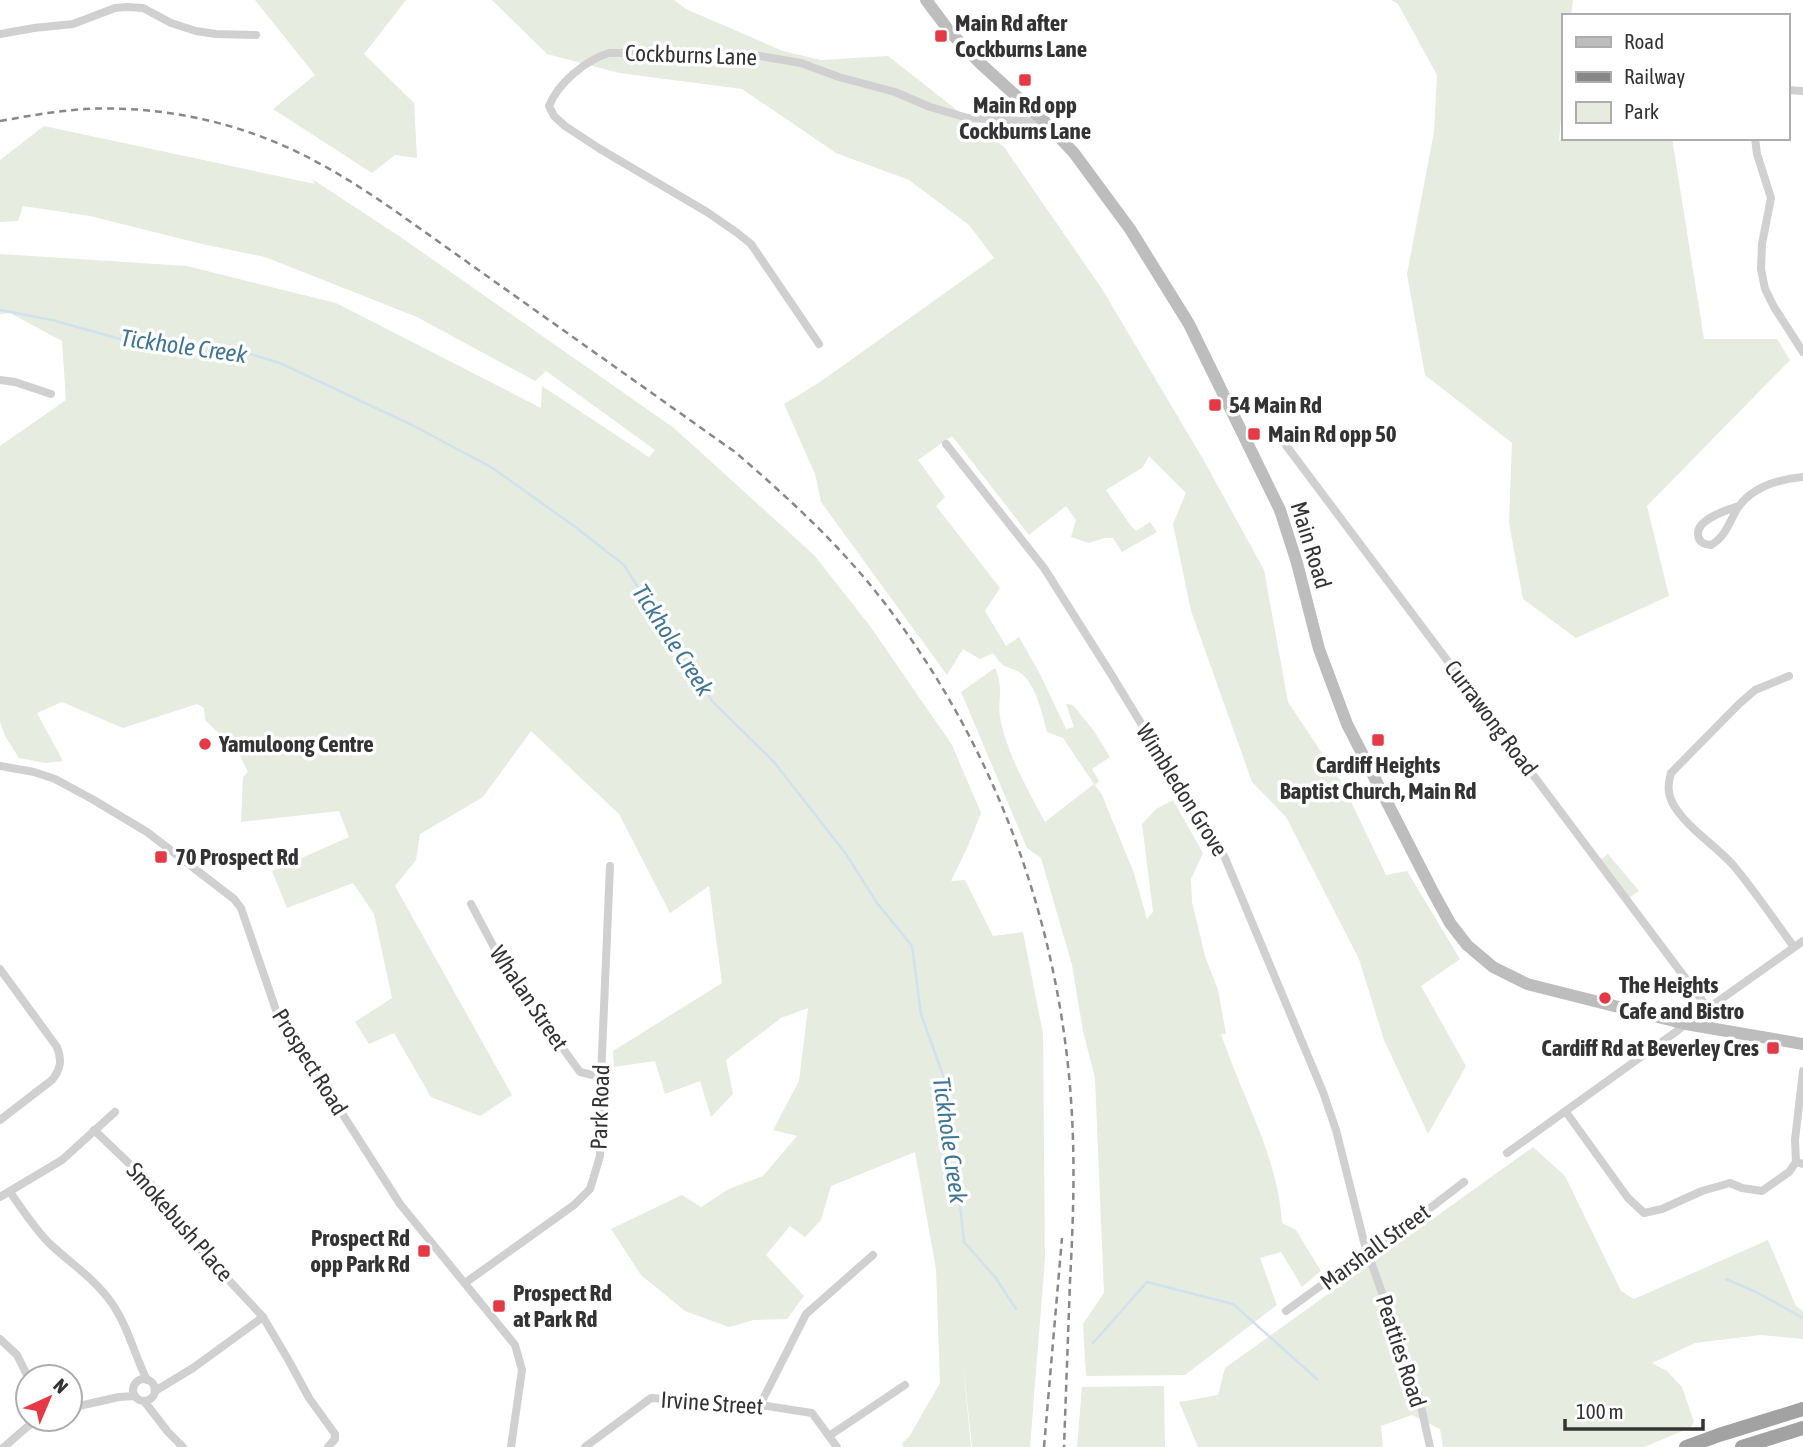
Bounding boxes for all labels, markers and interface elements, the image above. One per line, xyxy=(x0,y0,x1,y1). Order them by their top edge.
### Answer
place label: Main Rd after Cockburns Lane xyxy=(955,10,1087,62)
legend xyxy=(1562,14,1789,140)
marker: Main Rd after Cockburns Lane xyxy=(933,28,949,44)
text: Road xyxy=(1624,29,1664,53)
street label: Cockburns Lane xyxy=(624,40,758,70)
text: Railway xyxy=(1624,64,1686,88)
marker: Main Rd opp Cockburns Lane xyxy=(1017,72,1033,88)
place label: Main Rd opp Cockburns Lane xyxy=(959,92,1091,144)
text: Park xyxy=(1624,99,1659,123)
water label: Tickhole Creek xyxy=(119,324,249,368)
place label: 54 Main Rd xyxy=(1229,392,1322,418)
marker: 54 Main Rd xyxy=(1207,397,1223,413)
place label: Main Rd opp 50 xyxy=(1268,421,1397,447)
marker: Main Rd opp 50 xyxy=(1246,426,1262,442)
street label: Main Road xyxy=(1285,498,1337,592)
water label: Tickhole Creek xyxy=(627,579,719,701)
street label: Currawong Road xyxy=(1439,655,1543,781)
street label: Wimbledon Grove xyxy=(1131,719,1233,861)
place label: Yamuloong Centre xyxy=(218,731,374,757)
marker: Cardiff Heights Baptist Church, Main Rd xyxy=(1370,732,1386,748)
marker: Yamuloong Centre xyxy=(197,736,213,752)
place label: Cardiff Heights Baptist Church, Main Rd xyxy=(1280,752,1476,804)
place label: 70 Prospect Rd xyxy=(175,844,299,870)
marker: 70 Prospect Rd xyxy=(153,849,169,865)
street label: Whalan Street xyxy=(485,941,573,1055)
place label: The Heights Cafe and Bistro xyxy=(1619,972,1745,1024)
marker: The Heights Cafe and Bistro xyxy=(1597,990,1613,1006)
street label: Prospect Road xyxy=(267,1004,353,1120)
place label: Cardiff Rd at Beverley Cres xyxy=(1541,1035,1759,1061)
marker: Cardiff Rd at Beverley Cres xyxy=(1765,1040,1781,1056)
street label: Park Road xyxy=(586,1064,614,1150)
water label: Tickhole Creek xyxy=(928,1075,972,1205)
street label: Smokebush Place xyxy=(121,1157,239,1287)
street label: Marshall Street xyxy=(1315,1199,1435,1295)
place label: Prospect Rd opp Park Rd xyxy=(310,1225,410,1277)
marker: Prospect Rd opp Park Rd xyxy=(416,1243,432,1259)
place label: Prospect Rd at Park Rd xyxy=(513,1280,612,1332)
street label: Peatties Road xyxy=(1371,1292,1431,1410)
marker: Prospect Rd at Park Rd xyxy=(491,1298,507,1314)
north arrow xyxy=(14,1363,84,1433)
text: N xyxy=(49,1374,72,1398)
street label: Irvine Street xyxy=(660,1386,764,1420)
scale bar xyxy=(1565,1388,1703,1432)
text: 100 m xyxy=(1576,1399,1624,1423)

